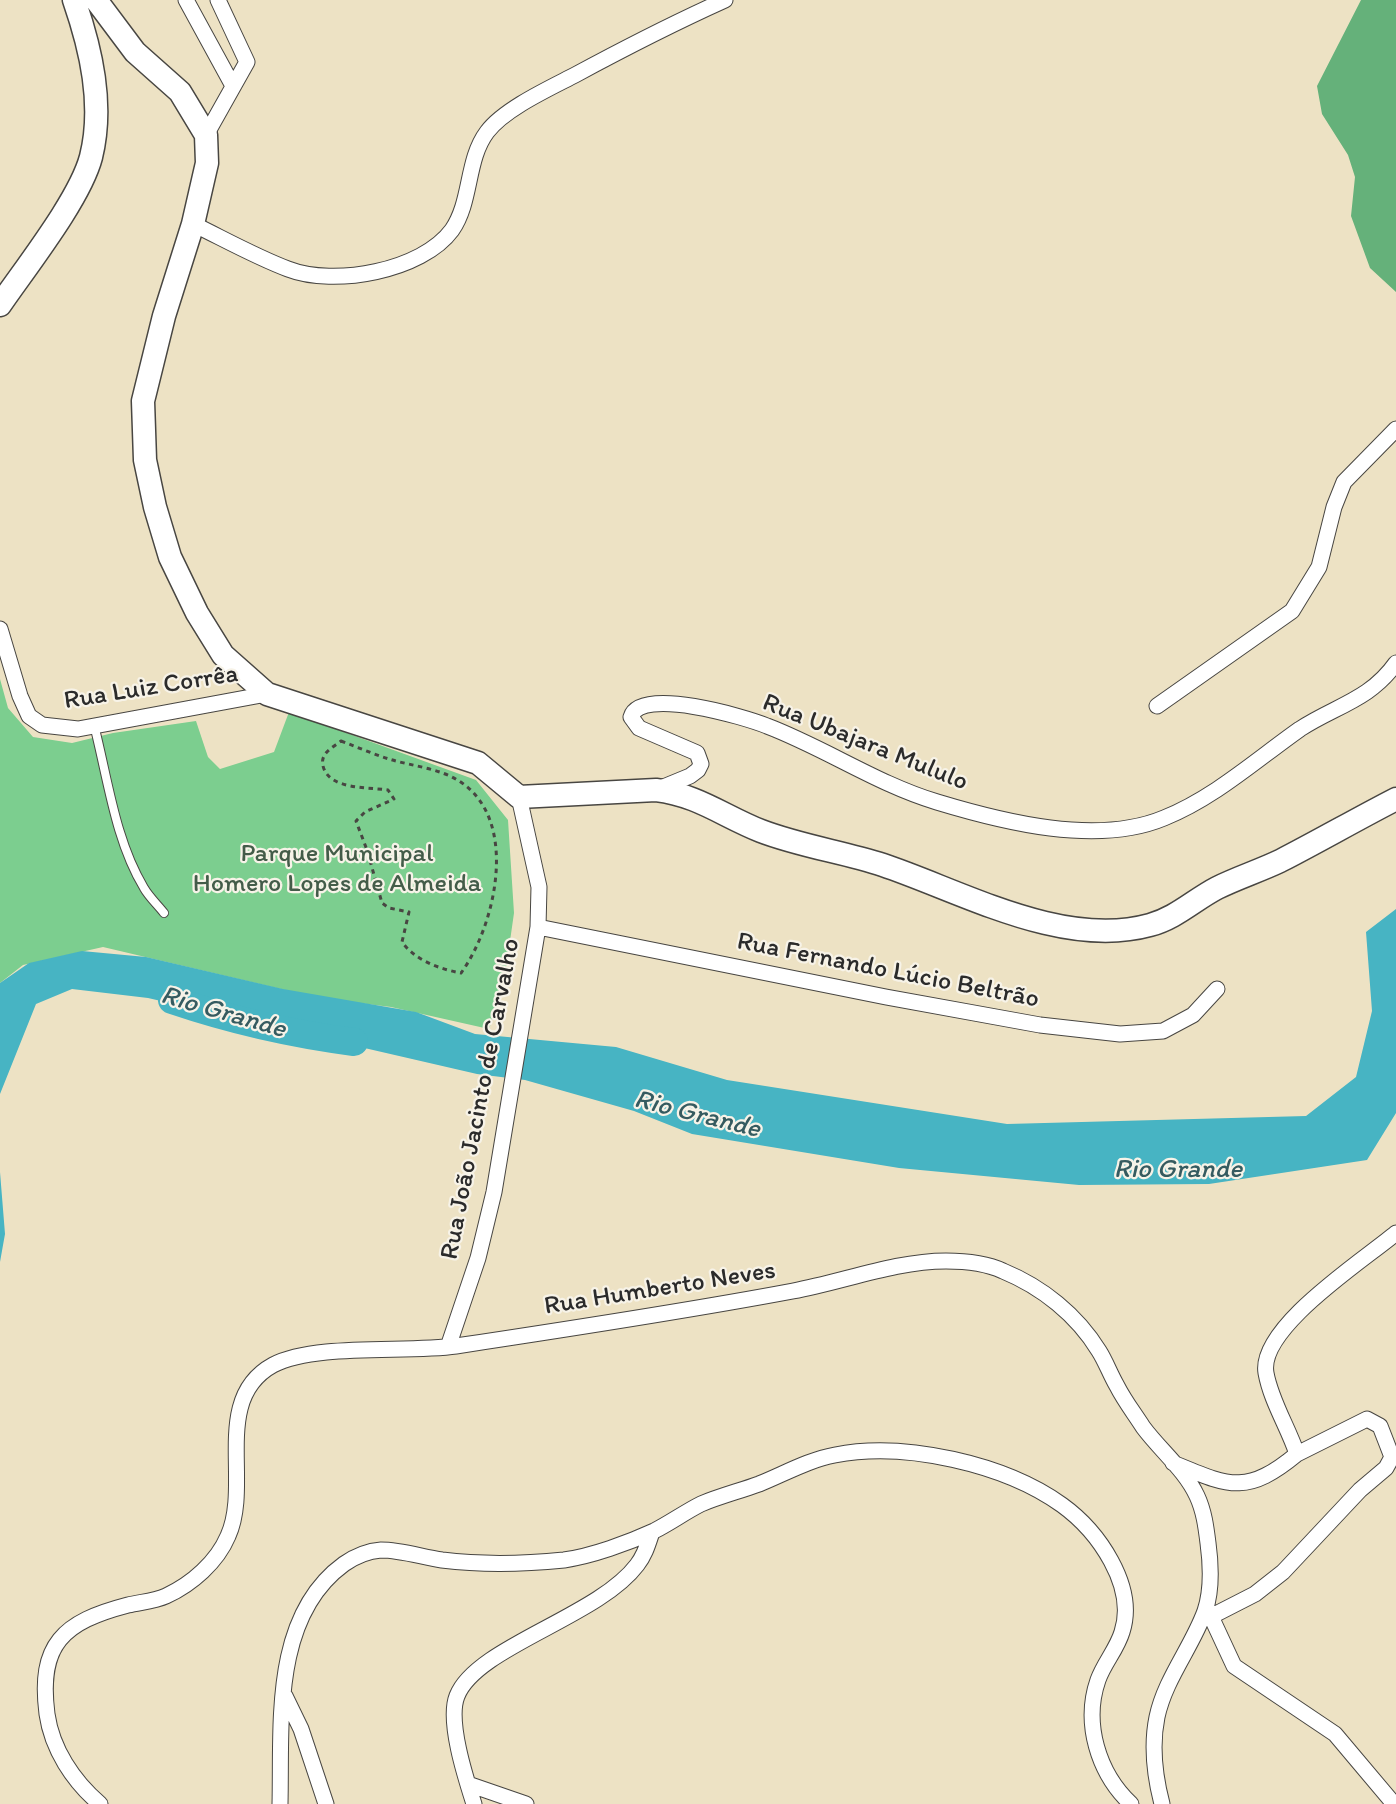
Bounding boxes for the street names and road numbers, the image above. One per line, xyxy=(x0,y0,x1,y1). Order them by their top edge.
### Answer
street label: Rua Luiz Corrêa xyxy=(62,659,240,717)
street label: Rua Ubajara Mululo xyxy=(758,688,972,798)
street label: Rua Fernando Lúcio Beltrão xyxy=(734,926,1042,1016)
street label: Rua João Jacinto de Carvalho xyxy=(435,936,527,1262)
street label: Rua Humberto Neves xyxy=(542,1255,778,1323)

